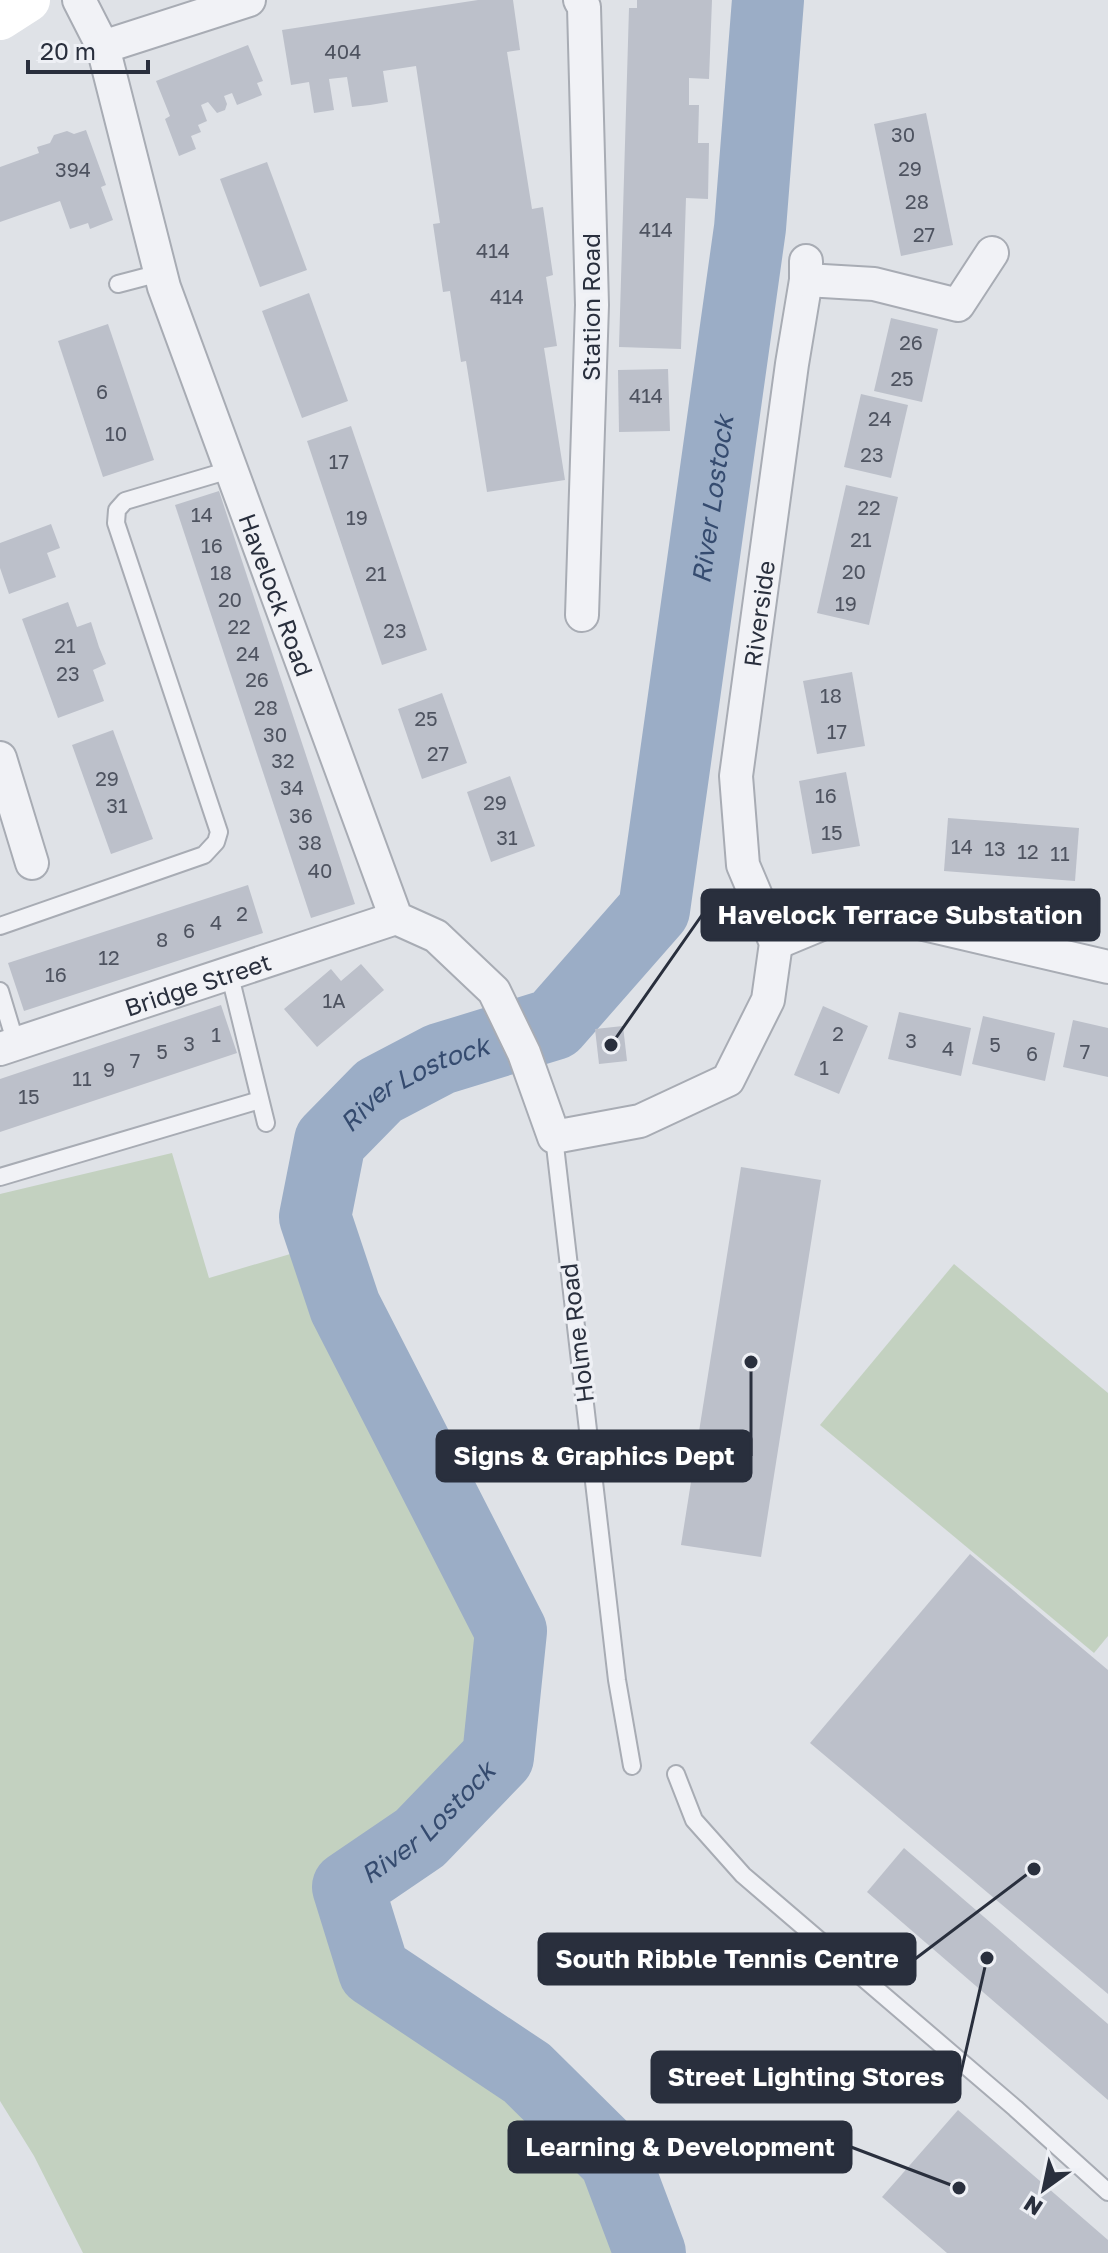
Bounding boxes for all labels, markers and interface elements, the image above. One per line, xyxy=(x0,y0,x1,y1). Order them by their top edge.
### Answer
scale bar xyxy=(28,24,148,74)
text: 20 m xyxy=(40,36,96,65)
house number: 404 xyxy=(325,39,361,63)
house number: 30 xyxy=(891,122,915,146)
house number: 29 xyxy=(898,156,922,180)
house number: 394 xyxy=(55,157,91,181)
house number: 28 xyxy=(905,189,929,213)
house number: 414 xyxy=(639,217,673,241)
house number: 27 xyxy=(913,222,935,246)
street label: Station Road xyxy=(576,233,605,381)
house number: 414 xyxy=(476,238,510,262)
house number: 414 xyxy=(490,284,524,308)
house number: 26 xyxy=(899,330,923,354)
house number: 25 xyxy=(890,366,914,390)
house number: 6 xyxy=(96,379,108,403)
house number: 414 xyxy=(629,383,663,407)
house number: 24 xyxy=(868,406,892,430)
water label: River Lostock xyxy=(685,411,739,585)
house number: 10 xyxy=(105,421,127,445)
house number: 23 xyxy=(860,442,884,466)
house number: 17 xyxy=(329,449,349,473)
house number: 22 xyxy=(857,495,881,519)
house number: 14 xyxy=(191,502,213,526)
house number: 19 xyxy=(346,505,368,529)
street label: Havelock Road xyxy=(234,509,320,680)
house number: 21 xyxy=(850,527,872,551)
house number: 16 xyxy=(201,533,223,557)
street label: Riverside xyxy=(737,559,780,669)
house number: 20 xyxy=(842,559,866,583)
house number: 18 xyxy=(210,560,232,584)
house number: 21 xyxy=(365,561,387,585)
house number: 20 xyxy=(218,587,242,611)
house number: 19 xyxy=(835,591,857,615)
house number: 22 xyxy=(227,614,251,638)
house number: 23 xyxy=(383,618,407,642)
house number: 21 xyxy=(54,633,76,657)
house number: 24 xyxy=(236,641,260,665)
house number: 23 xyxy=(56,661,80,685)
house number: 26 xyxy=(245,667,269,691)
house number: 18 xyxy=(820,683,842,707)
house number: 28 xyxy=(254,695,278,719)
house number: 25 xyxy=(414,706,438,730)
house number: 17 xyxy=(827,719,847,743)
house number: 30 xyxy=(263,722,287,746)
house number: 27 xyxy=(427,741,449,765)
house number: 32 xyxy=(271,748,295,772)
house number: 29 xyxy=(95,766,119,790)
house number: 34 xyxy=(280,775,304,799)
house number: 16 xyxy=(815,783,837,807)
house number: 29 xyxy=(483,790,507,814)
house number: 31 xyxy=(106,793,128,817)
house number: 36 xyxy=(289,803,313,827)
house number: 15 xyxy=(821,820,843,844)
house number: 31 xyxy=(496,825,518,849)
house number: 38 xyxy=(298,830,322,854)
house number: 14 xyxy=(951,834,973,858)
house number: 13 xyxy=(984,836,1006,860)
house number: 12 xyxy=(1017,839,1039,863)
house number: 11 xyxy=(1050,841,1070,865)
house number: 40 xyxy=(308,858,332,882)
callout: Havelock Terrace Substation xyxy=(702,890,1099,940)
text: Havelock Terrace Substation xyxy=(717,899,1083,930)
house number: 2 xyxy=(236,901,248,925)
house number: 4 xyxy=(210,910,222,934)
house number: 6 xyxy=(183,918,195,942)
house number: 8 xyxy=(156,927,168,951)
house number: 12 xyxy=(98,945,120,969)
street label: Bridge Street xyxy=(121,946,274,1021)
house number: 16 xyxy=(45,962,67,986)
house number: 1A xyxy=(322,988,346,1012)
house number: 2 xyxy=(832,1021,844,1045)
house number: 1 xyxy=(211,1022,221,1046)
house number: 3 xyxy=(905,1028,917,1052)
water label: River Lostock xyxy=(333,1029,495,1138)
house number: 3 xyxy=(183,1031,195,1055)
house number: 5 xyxy=(989,1032,1001,1056)
house number: 4 xyxy=(942,1036,954,1060)
house number: 5 xyxy=(156,1039,168,1063)
house number: 7 xyxy=(1080,1039,1090,1063)
house number: 6 xyxy=(1026,1041,1038,1065)
house number: 7 xyxy=(130,1048,140,1072)
house number: 1 xyxy=(819,1055,829,1079)
house number: 9 xyxy=(103,1057,115,1081)
house number: 11 xyxy=(72,1066,92,1090)
house number: 15 xyxy=(18,1084,40,1108)
street label: Holme Road xyxy=(553,1262,599,1404)
callout: Signs & Graphics Dept xyxy=(437,1431,751,1481)
text: Signs & Graphics Dept xyxy=(453,1440,735,1471)
water label: River Lostock xyxy=(355,1753,503,1889)
callout: South Ribble Tennis Centre xyxy=(539,1934,915,1984)
text: South Ribble Tennis Centre xyxy=(555,1943,899,1974)
callout: Street Lighting Stores xyxy=(652,2052,960,2102)
text: Street Lighting Stores xyxy=(668,2061,944,2092)
callout: Learning & Development xyxy=(509,2122,851,2172)
text: Learning & Development xyxy=(525,2131,835,2162)
north arrow xyxy=(1004,2149,1084,2229)
text: N xyxy=(1018,2190,1047,2222)

